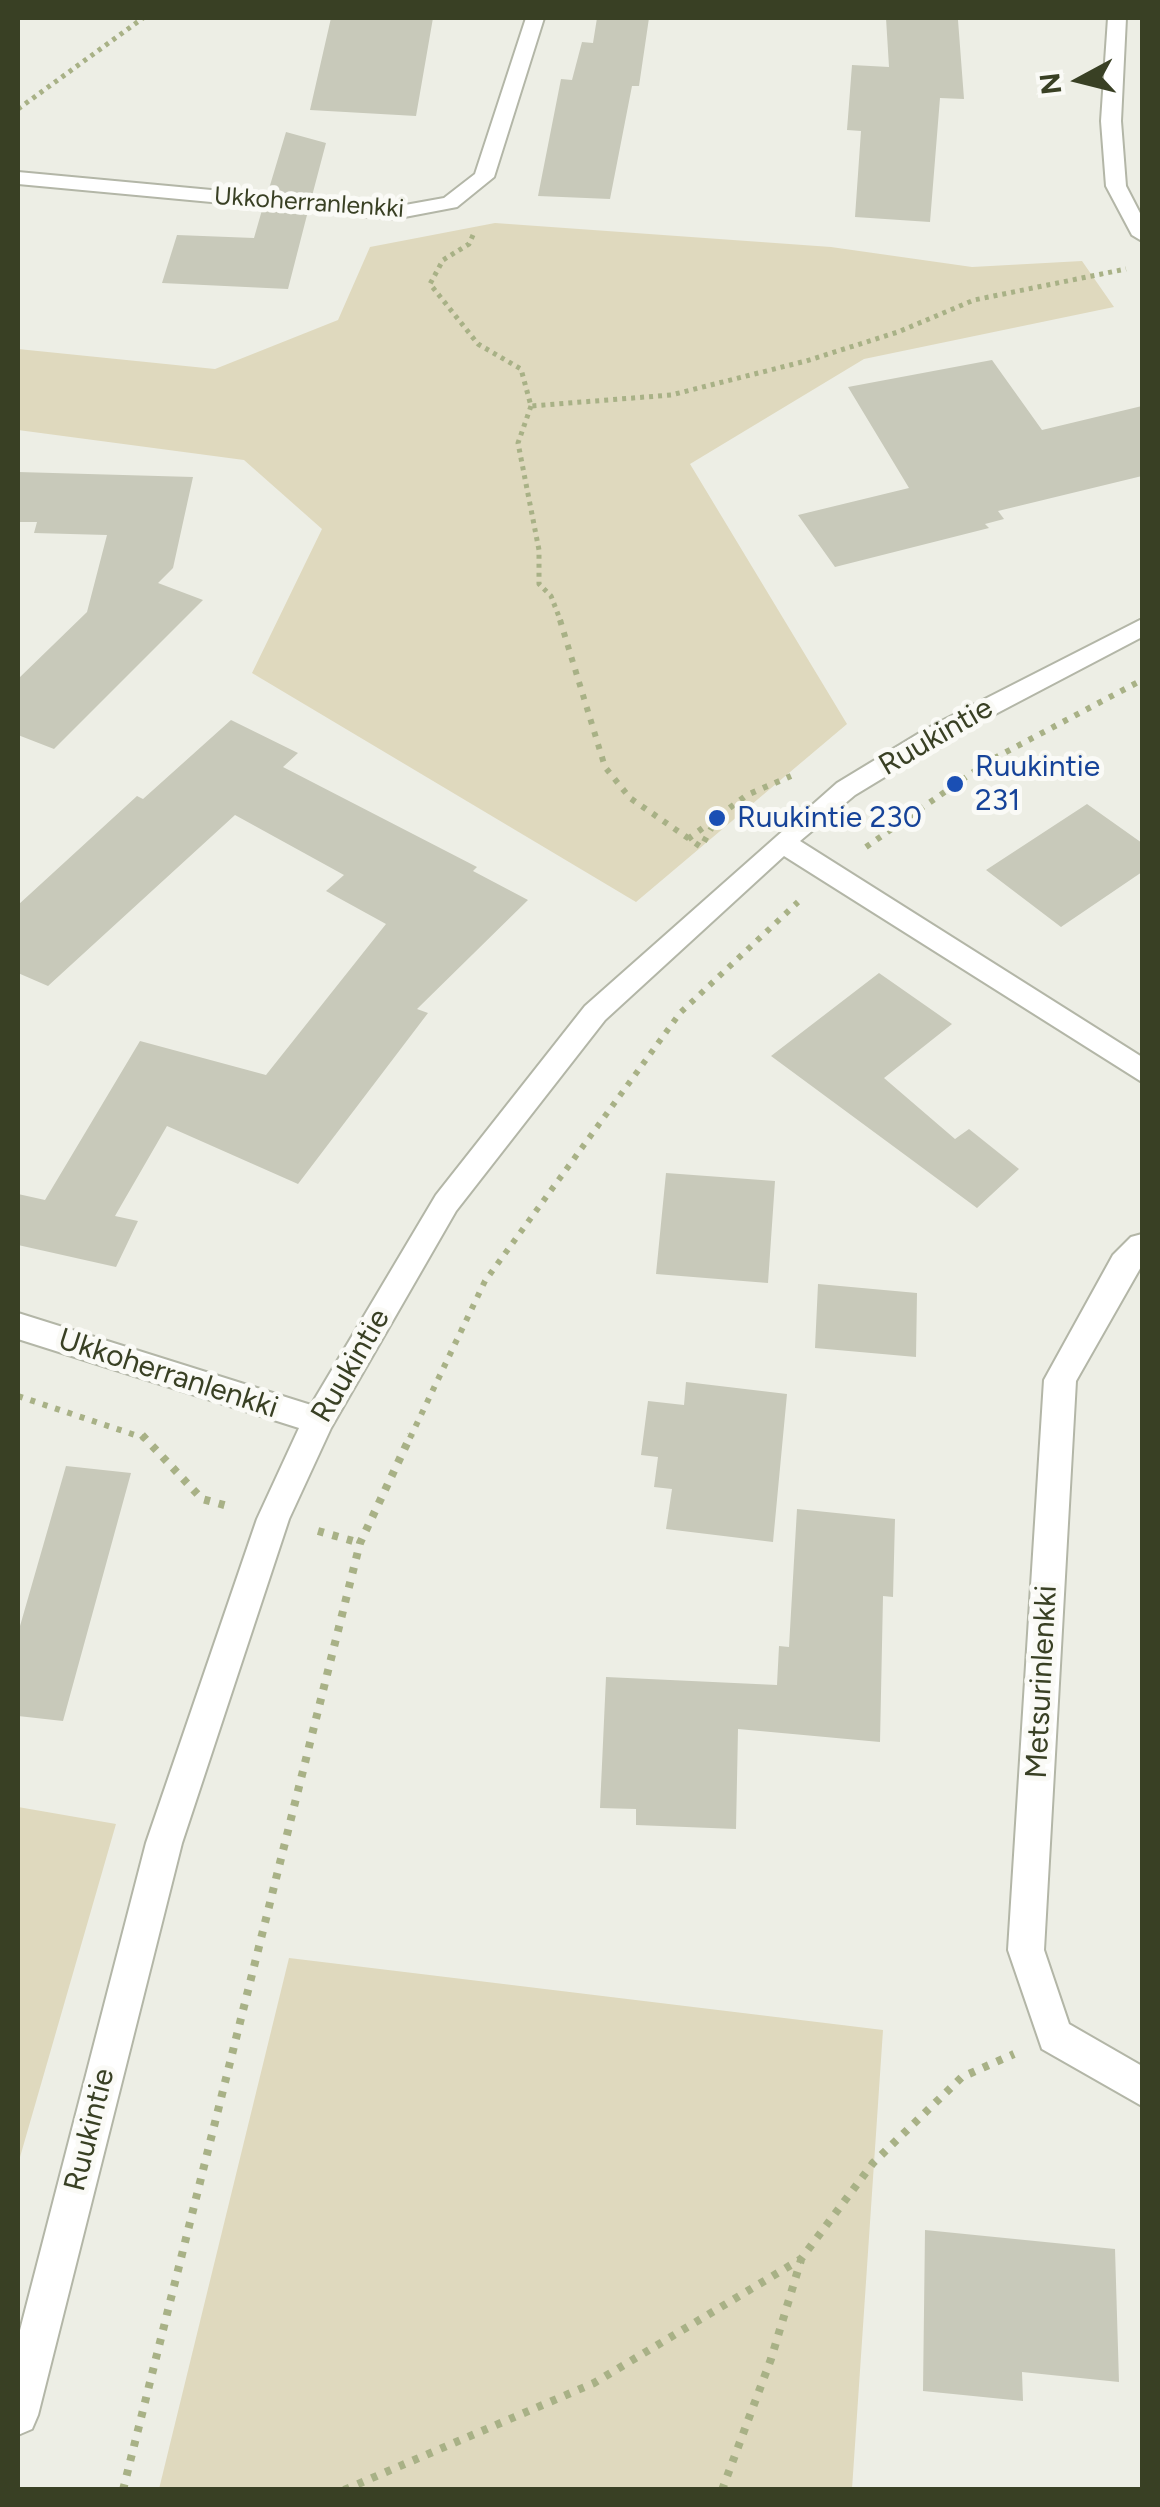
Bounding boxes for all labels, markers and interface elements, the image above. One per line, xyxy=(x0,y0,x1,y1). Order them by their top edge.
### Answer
north arrow xyxy=(1030,30,1130,130)
text: N xyxy=(1032,71,1068,96)
street label: Ukkoherranlenkki xyxy=(213,181,405,225)
street label: Ruukintie xyxy=(873,690,999,784)
place label: Ruukintie 231 xyxy=(975,749,1100,820)
marker: Ruukintie 231 xyxy=(944,773,966,795)
place label: Ruukintie 230 xyxy=(737,800,922,836)
marker: Ruukintie 230 xyxy=(706,807,728,829)
street label: Ruukintie xyxy=(304,1303,398,1429)
street label: Ukkoherranlenkki xyxy=(54,1322,282,1426)
street label: Metsurinlenkki xyxy=(1019,1584,1065,1780)
street label: Ruukintie xyxy=(57,2065,123,2195)

